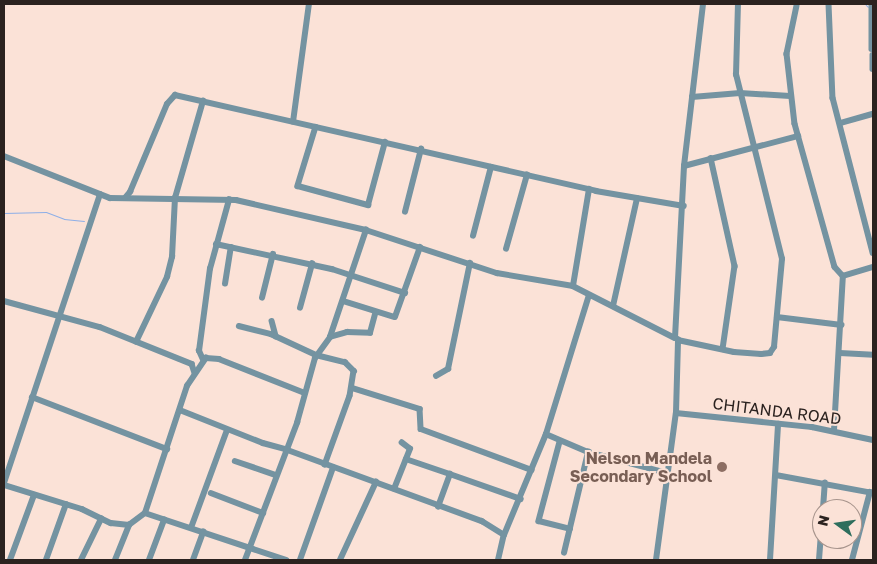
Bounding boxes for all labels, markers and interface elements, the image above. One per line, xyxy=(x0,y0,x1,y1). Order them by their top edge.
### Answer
street label: CHITANDA ROAD xyxy=(712,394,842,428)
place label: Nelson Mandela Secondary School xyxy=(570,448,712,486)
marker: Nelson Mandela Secondary School xyxy=(716,461,728,473)
north arrow xyxy=(812,499,862,549)
text: N xyxy=(813,513,832,528)

